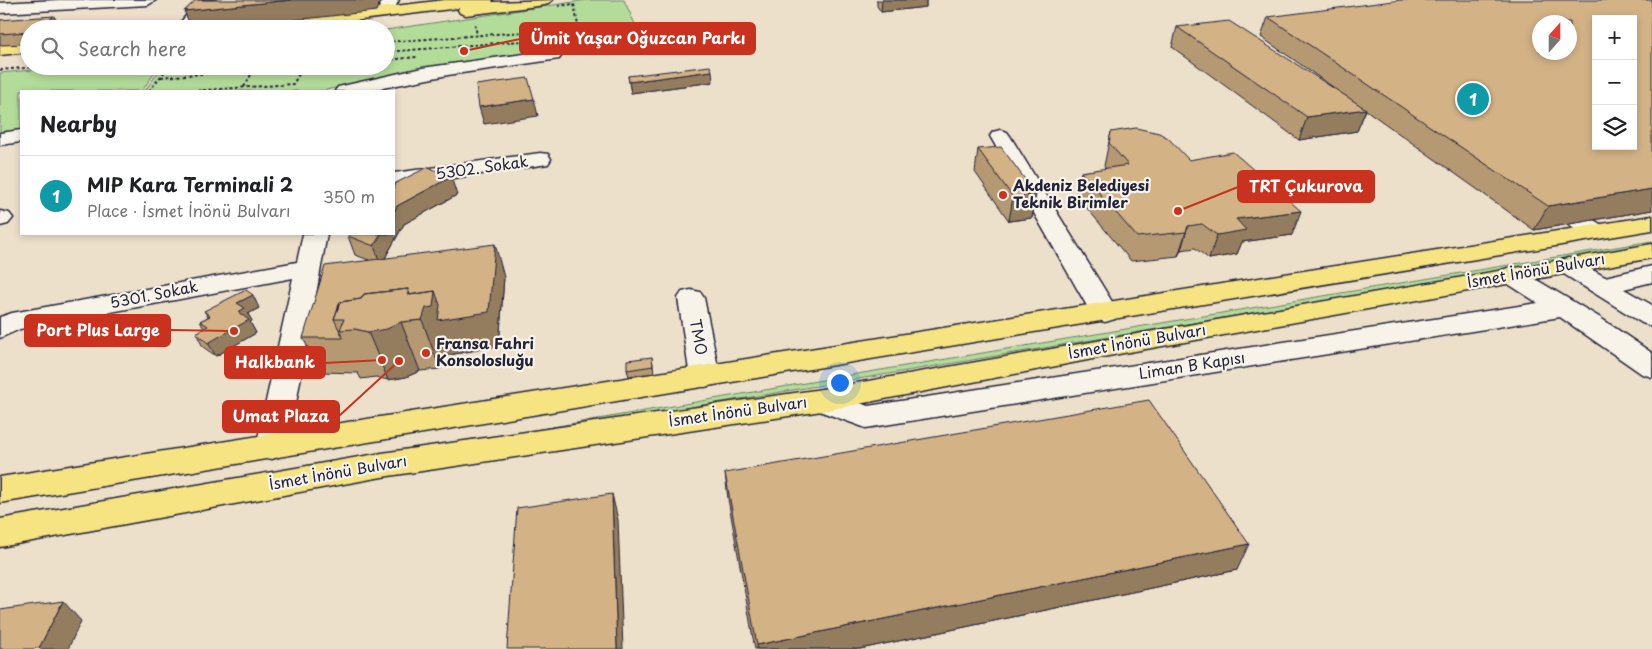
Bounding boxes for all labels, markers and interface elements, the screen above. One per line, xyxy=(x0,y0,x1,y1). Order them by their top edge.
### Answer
north arrow xyxy=(1532,15,1577,60)
map controls xyxy=(1592,15,1637,150)
button: + xyxy=(1592,15,1637,60)
search box xyxy=(20,20,395,75)
callout: Ümit Yaşar Oğuzcan Parkı xyxy=(520,23,755,54)
text: Ümit Yaşar Oğuzcan Parkı xyxy=(531,25,745,49)
icon: search xyxy=(38,34,66,62)
text: Search here xyxy=(78,34,187,62)
button: − xyxy=(1592,60,1637,105)
pin: 1 xyxy=(1457,80,1489,118)
button: layers xyxy=(1592,105,1637,150)
text: Nearby xyxy=(40,107,117,139)
street label: 5302. Sokak xyxy=(434,149,530,184)
text: MIP Kara Terminali 2 xyxy=(87,170,293,198)
callout: TRT Çukurova xyxy=(1238,171,1374,202)
place label: Akdeniz Belediyesi Teknik Birimler xyxy=(1012,173,1150,213)
text: TRT Çukurova xyxy=(1249,173,1363,197)
text: 1 xyxy=(52,184,60,208)
text: 350 m xyxy=(323,184,375,208)
marker: Akdeniz Belediyesi Teknik Birimler xyxy=(997,189,1009,201)
text: Place · İsmet İnönü Bulvarı xyxy=(87,198,290,222)
street label: İsmet İnönü Bulvarı xyxy=(1465,246,1606,293)
street label: 5301. Sokak xyxy=(108,274,200,313)
callout: Port Plus Large xyxy=(25,315,170,346)
text: Port Plus Large xyxy=(36,317,160,341)
street label: TMO xyxy=(685,317,714,357)
street label: İsmet İnönü Bulvarı xyxy=(1066,317,1207,364)
place label: Fransa Fahri Konsolosluğu xyxy=(436,331,534,371)
street label: Liman B Kapısı xyxy=(1137,345,1246,384)
callout: Halkbank xyxy=(225,347,325,378)
marker: Fransa Fahri Konsolosluğu xyxy=(420,347,432,359)
text: Halkbank xyxy=(235,349,315,373)
your location xyxy=(827,370,853,396)
street label: İsmet İnönü Bulvarı xyxy=(667,389,808,432)
callout: Umat Plaza xyxy=(223,401,339,432)
text: Umat Plaza xyxy=(233,403,329,427)
street label: İsmet İnönü Bulvarı xyxy=(267,448,408,495)

